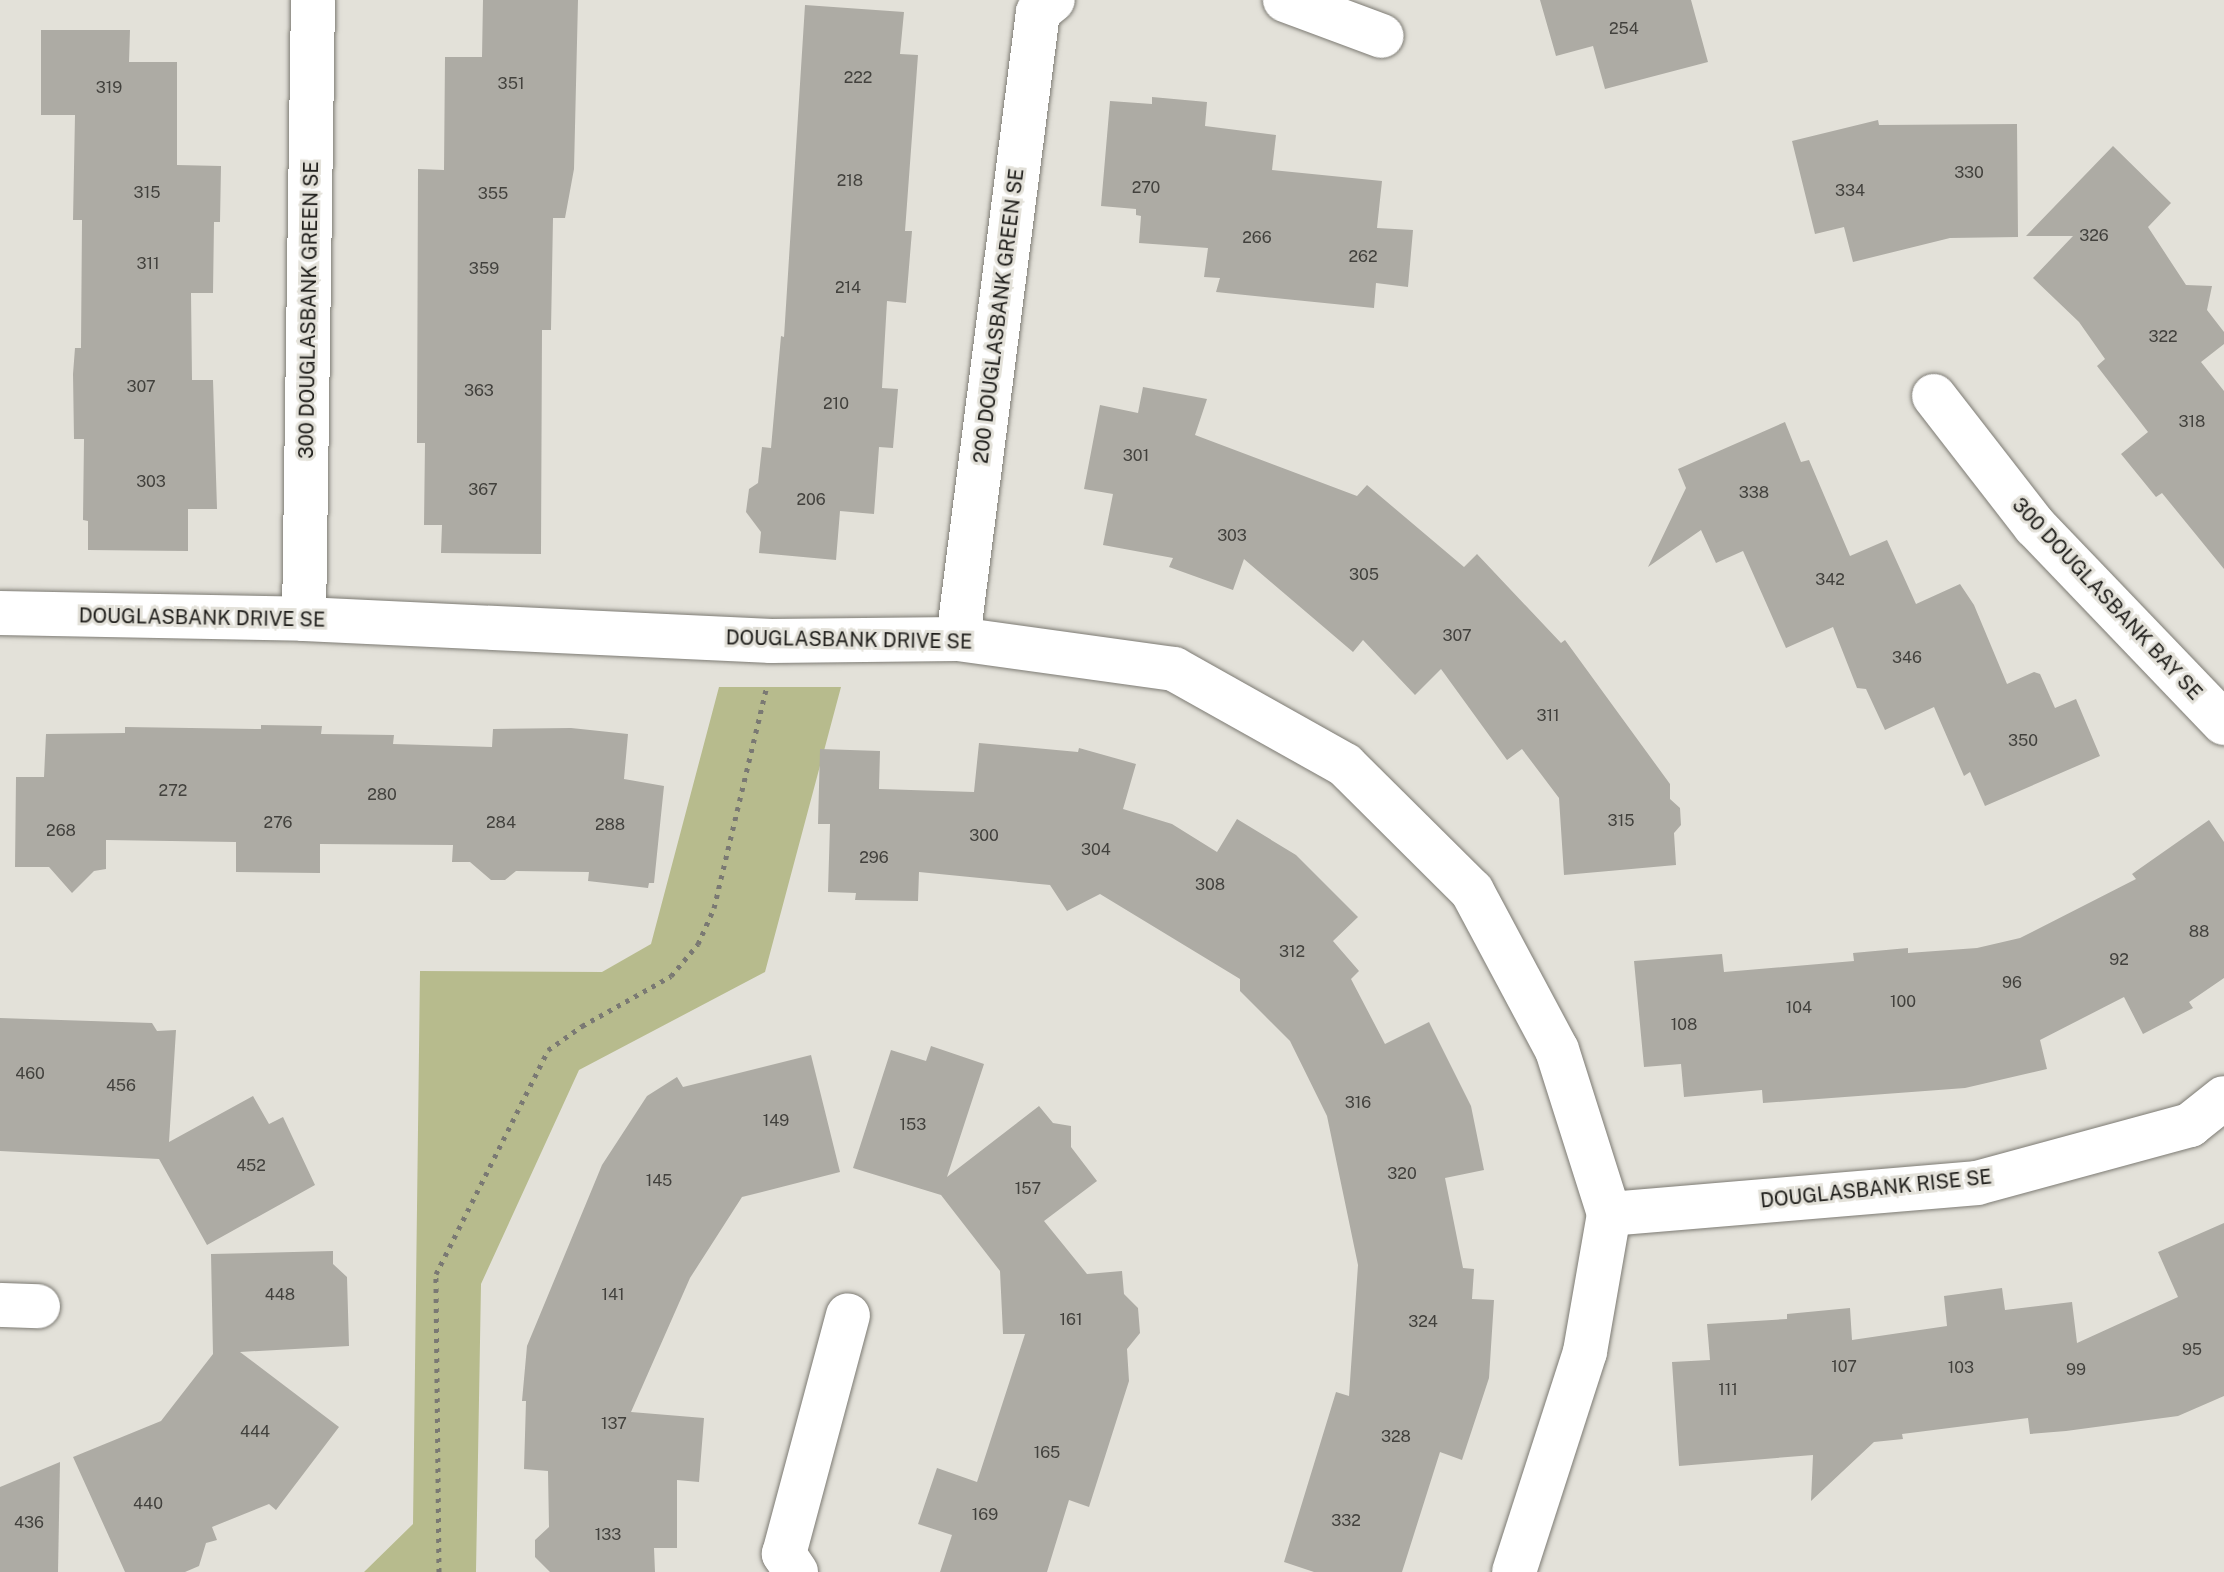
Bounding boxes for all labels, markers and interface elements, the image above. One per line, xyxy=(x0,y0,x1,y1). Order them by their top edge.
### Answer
house number: 254 xyxy=(1609,19,1639,39)
house number: 222 xyxy=(844,68,872,88)
house number: 351 xyxy=(498,74,524,94)
house number: 319 xyxy=(96,78,122,98)
street label: 300 DOUGLASBANK GREEN SE xyxy=(294,161,324,459)
house number: 330 xyxy=(1954,163,1984,183)
street label: 200 DOUGLASBANK GREEN SE xyxy=(969,167,1029,465)
house number: 218 xyxy=(837,171,863,191)
house number: 270 xyxy=(1132,178,1160,198)
house number: 334 xyxy=(1835,181,1865,201)
house number: 315 xyxy=(134,183,160,203)
house number: 355 xyxy=(478,184,508,204)
house number: 326 xyxy=(2079,226,2109,246)
house number: 266 xyxy=(1242,228,1272,248)
house number: 262 xyxy=(1348,247,1378,267)
house number: 311 xyxy=(136,254,160,274)
house number: 359 xyxy=(469,259,499,279)
house number: 214 xyxy=(835,278,861,298)
house number: 322 xyxy=(2148,327,2178,347)
house number: 307 xyxy=(126,377,156,397)
house number: 363 xyxy=(464,381,494,401)
house number: 210 xyxy=(823,394,849,414)
house number: 318 xyxy=(2179,412,2205,432)
house number: 301 xyxy=(1123,446,1149,466)
house number: 303 xyxy=(136,472,166,492)
house number: 367 xyxy=(468,480,498,500)
house number: 338 xyxy=(1739,483,1769,503)
house number: 206 xyxy=(796,490,826,510)
street label: 300 DOUGLASBANK BAY SE xyxy=(2007,493,2207,705)
house number: 303 xyxy=(1217,526,1247,546)
house number: 305 xyxy=(1349,565,1379,585)
house number: 342 xyxy=(1815,570,1845,590)
street label: DOUGLASBANK DRIVE SE xyxy=(79,604,325,632)
street label: DOUGLASBANK DRIVE SE xyxy=(726,626,972,654)
house number: 307 xyxy=(1442,626,1472,646)
house number: 346 xyxy=(1892,648,1922,668)
house number: 311 xyxy=(1536,706,1560,726)
house number: 350 xyxy=(2008,731,2038,751)
house number: 272 xyxy=(159,781,187,801)
house number: 280 xyxy=(367,785,397,805)
house number: 315 xyxy=(1608,811,1634,831)
house number: 276 xyxy=(264,813,292,833)
house number: 284 xyxy=(486,813,516,833)
house number: 288 xyxy=(595,815,625,835)
house number: 268 xyxy=(46,821,76,841)
house number: 300 xyxy=(969,826,999,846)
house number: 304 xyxy=(1081,840,1111,860)
house number: 296 xyxy=(859,848,889,868)
house number: 308 xyxy=(1195,875,1225,895)
house number: 88 xyxy=(2189,922,2209,942)
house number: 312 xyxy=(1279,942,1305,962)
house number: 92 xyxy=(2109,950,2129,970)
house number: 96 xyxy=(2002,973,2022,993)
house number: 100 xyxy=(1890,992,1916,1012)
house number: 104 xyxy=(1786,998,1812,1018)
house number: 108 xyxy=(1671,1015,1697,1035)
house number: 460 xyxy=(15,1064,45,1084)
house number: 456 xyxy=(106,1076,136,1096)
house number: 316 xyxy=(1345,1093,1371,1113)
house number: 149 xyxy=(763,1111,789,1131)
house number: 153 xyxy=(900,1115,926,1135)
house number: 452 xyxy=(236,1156,266,1176)
house number: 320 xyxy=(1387,1164,1417,1184)
street label: DOUGLASBANK RISE SE xyxy=(1759,1165,1993,1213)
house number: 145 xyxy=(646,1171,672,1191)
house number: 157 xyxy=(1015,1179,1041,1199)
house number: 448 xyxy=(265,1285,295,1305)
house number: 141 xyxy=(601,1285,625,1305)
house number: 161 xyxy=(1060,1310,1082,1330)
house number: 324 xyxy=(1408,1312,1438,1332)
house number: 95 xyxy=(2182,1340,2202,1360)
house number: 107 xyxy=(1831,1357,1857,1377)
house number: 103 xyxy=(1948,1358,1974,1378)
house number: 99 xyxy=(2066,1360,2086,1380)
house number: 111 xyxy=(1718,1380,1738,1400)
house number: 137 xyxy=(601,1414,627,1434)
house number: 444 xyxy=(240,1422,270,1442)
house number: 328 xyxy=(1381,1427,1411,1447)
house number: 165 xyxy=(1034,1443,1060,1463)
house number: 440 xyxy=(133,1494,163,1514)
house number: 169 xyxy=(972,1505,998,1525)
house number: 332 xyxy=(1331,1511,1361,1531)
house number: 436 xyxy=(14,1513,44,1533)
house number: 133 xyxy=(595,1525,621,1545)

